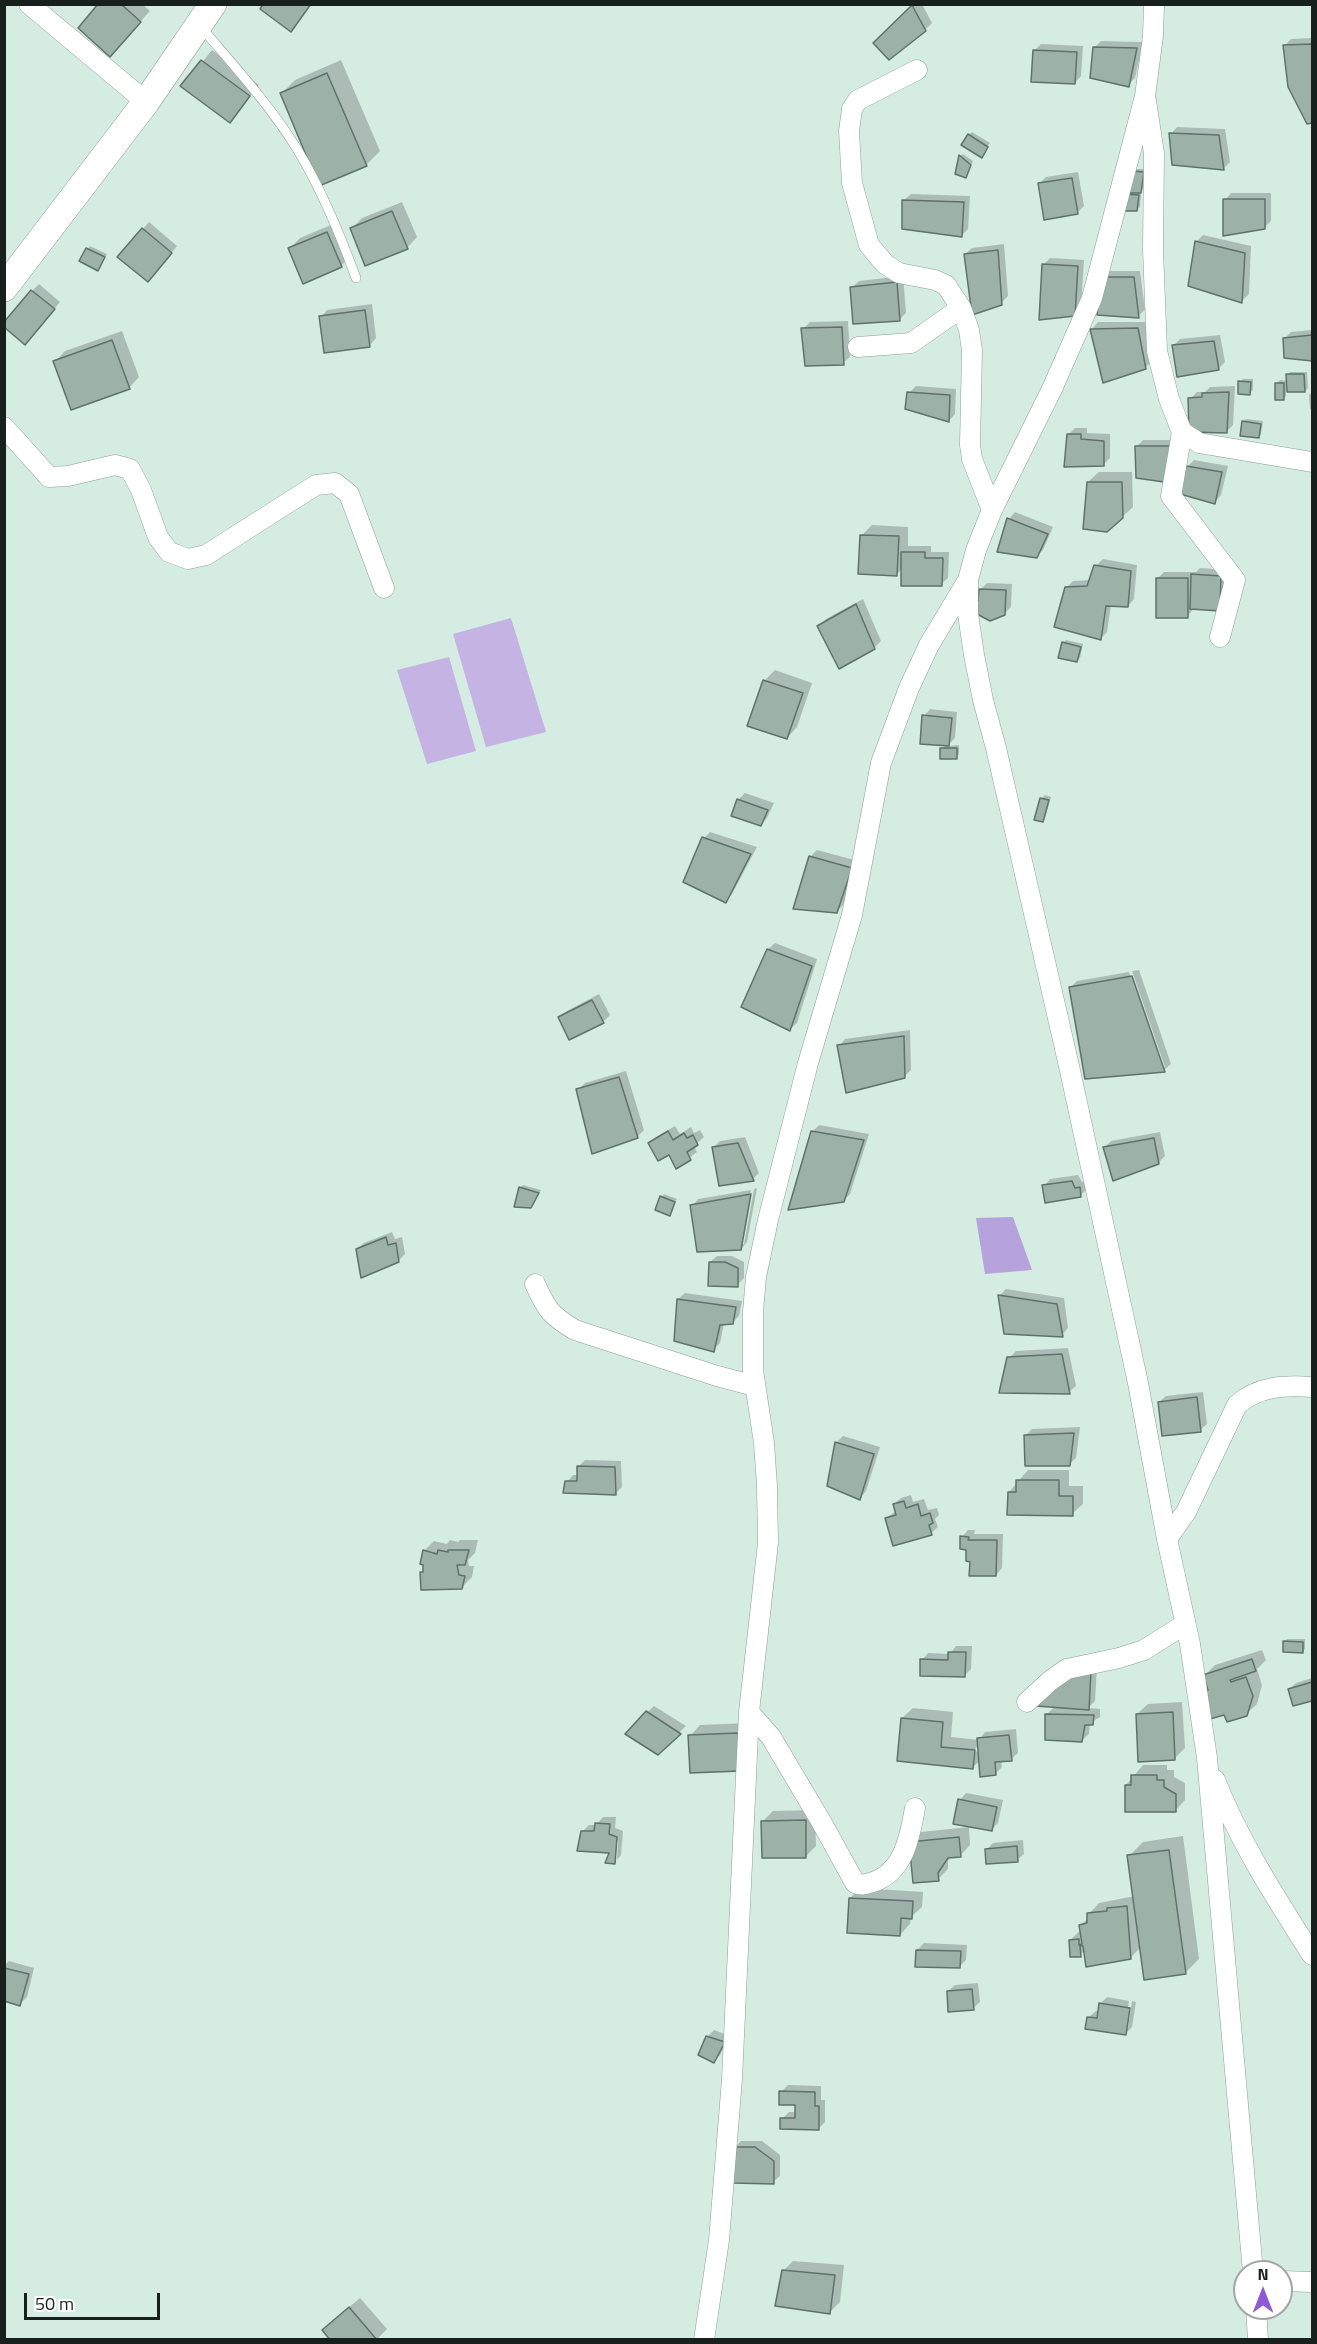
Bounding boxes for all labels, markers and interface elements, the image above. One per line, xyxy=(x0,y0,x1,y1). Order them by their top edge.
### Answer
north arrow xyxy=(1233,2260,1293,2320)
text: N xyxy=(1257,2262,1269,2286)
scale bar xyxy=(27,2281,164,2319)
text: 50 m xyxy=(35,2290,74,2317)

